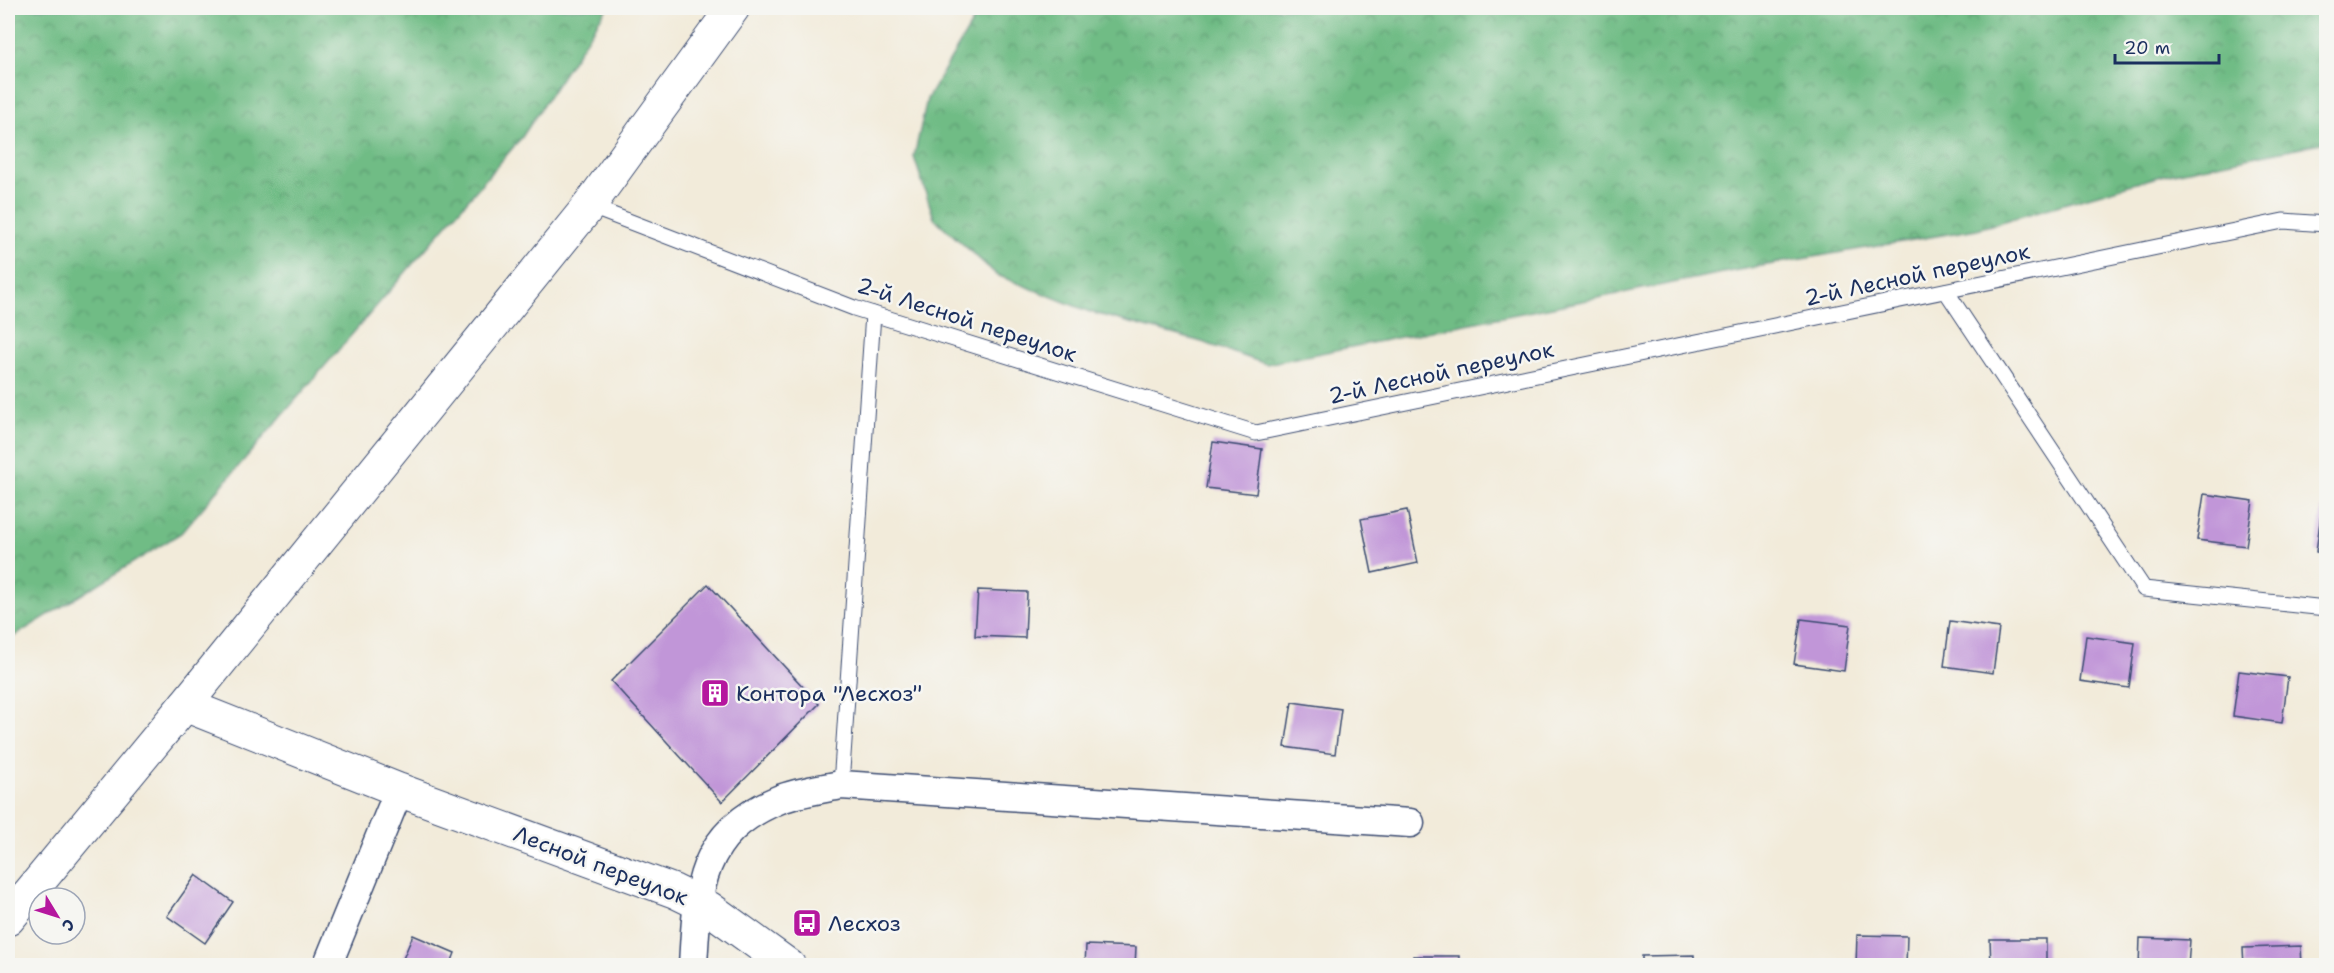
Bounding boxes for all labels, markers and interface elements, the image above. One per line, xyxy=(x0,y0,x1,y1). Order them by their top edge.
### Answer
scale bar xyxy=(2115,27,2218,65)
text: 20 m xyxy=(2124,36,2170,60)
street label: 2-й Лесной переулок xyxy=(1802,236,2033,313)
street label: 2-й Лесной переулок xyxy=(853,270,1081,369)
street label: 2-й Лесной переулок xyxy=(1326,334,1557,411)
building icon: Контора "Лесхоз" xyxy=(699,677,731,709)
place label: Контора "Лесхоз" xyxy=(736,679,922,708)
street label: Лесной переулок xyxy=(509,819,692,912)
north arrow xyxy=(27,886,87,946)
bus stop icon: Лесхоз xyxy=(791,907,823,939)
place label: Лесхоз xyxy=(828,909,901,938)
text: С xyxy=(57,915,80,935)

